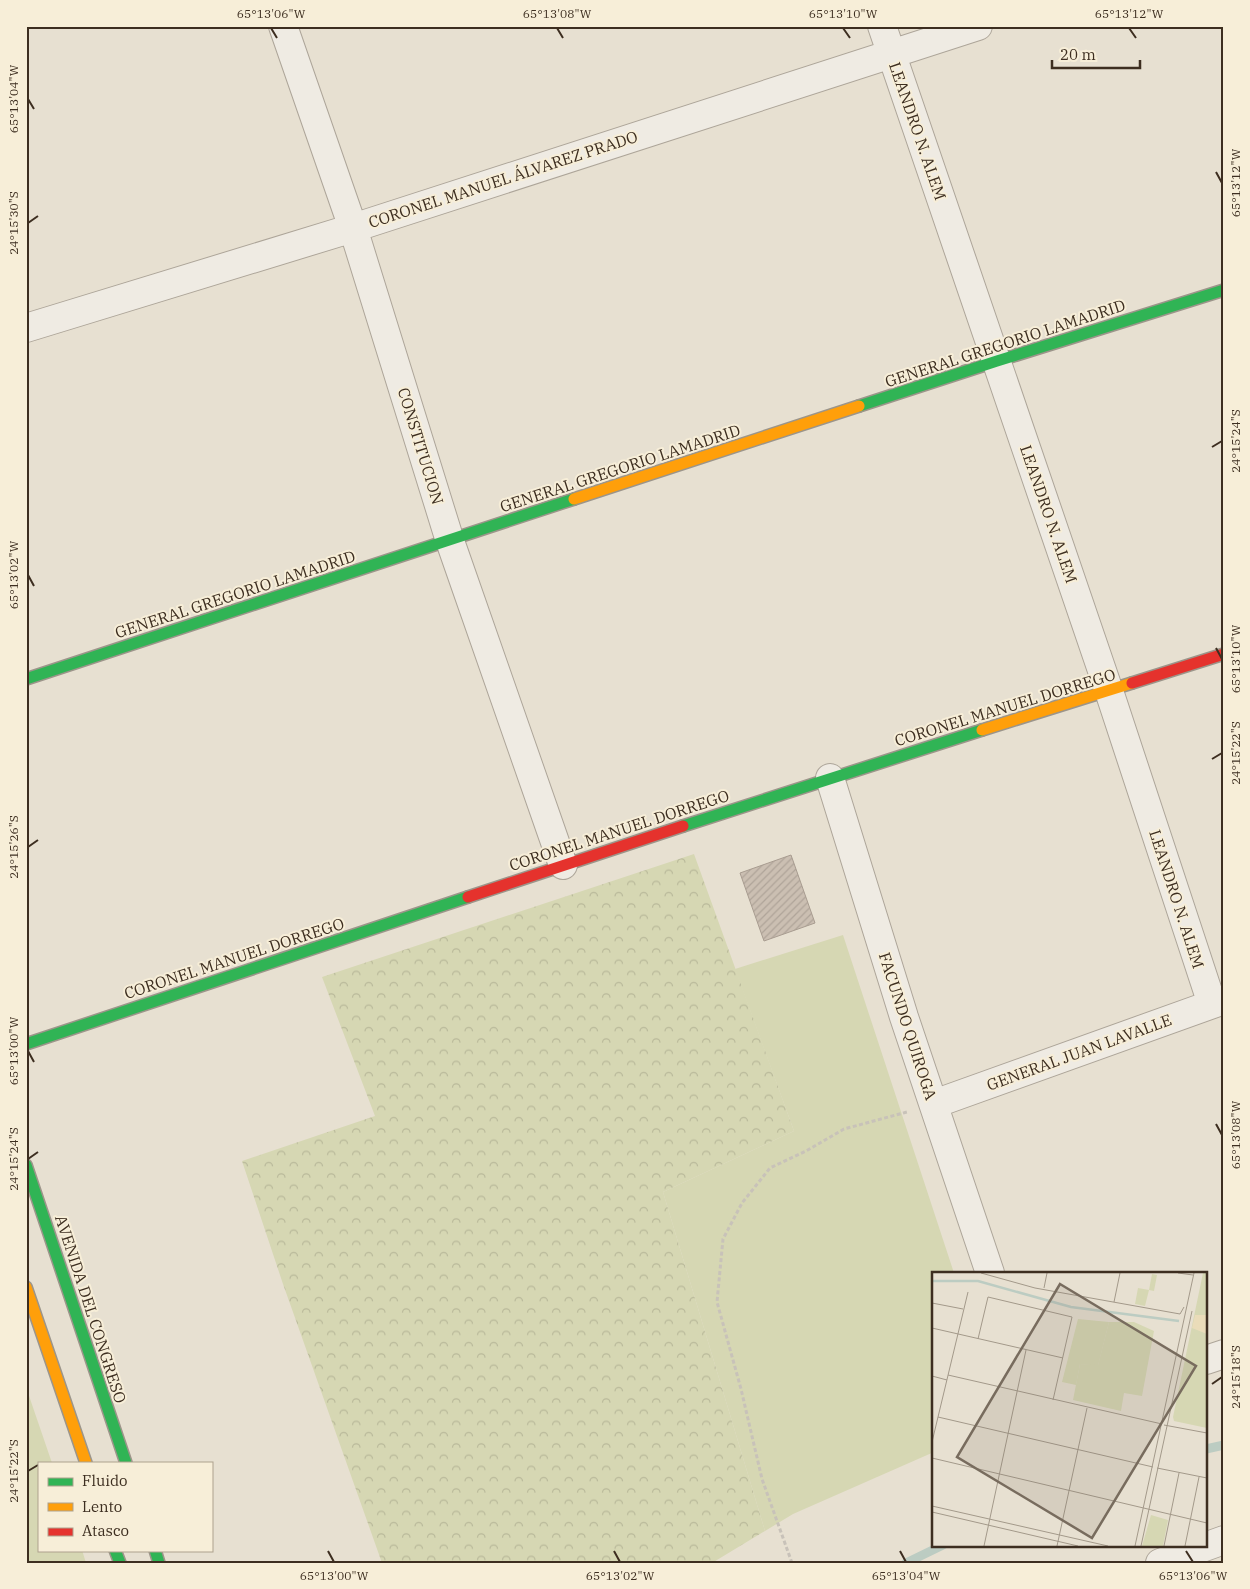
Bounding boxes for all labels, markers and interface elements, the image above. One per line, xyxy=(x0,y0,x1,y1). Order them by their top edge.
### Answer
text: 65°13'06"W xyxy=(237,6,306,21)
text: 65°13'08"W xyxy=(523,6,592,21)
text: 65°13'10"W xyxy=(809,6,878,21)
text: 65°13'12"W xyxy=(1095,6,1164,21)
scale bar xyxy=(1052,38,1140,70)
text: 20 m xyxy=(1060,45,1096,64)
street label: LEANDRO N. ALEM xyxy=(885,59,951,203)
text: 65°13'04"W xyxy=(6,64,21,133)
street label: CORONEL MANUEL ÁLVAREZ PRADO xyxy=(365,125,640,232)
text: 65°13'12"W xyxy=(1228,148,1243,217)
text: 24°15'30"S xyxy=(6,191,21,255)
street label: GENERAL GREGORIO LAMADRID xyxy=(882,295,1128,391)
street label: CONSTITUCION xyxy=(394,385,448,507)
text: 24°15'24"S xyxy=(1228,409,1243,473)
street label: GENERAL GREGORIO LAMADRID xyxy=(497,420,743,516)
street label: LEANDRO N. ALEM xyxy=(1016,442,1082,586)
text: 65°13'02"W xyxy=(6,540,21,609)
street label: GENERAL GREGORIO LAMADRID xyxy=(112,546,358,642)
text: 65°13'10"W xyxy=(1228,624,1243,693)
street label: CORONEL MANUEL DORREGO xyxy=(892,664,1118,750)
text: 24°15'22"S xyxy=(1228,721,1243,785)
street label: CORONEL MANUEL DORREGO xyxy=(506,785,732,875)
text: 24°15'26"S xyxy=(6,815,21,879)
street label: LEANDRO N. ALEM xyxy=(1145,827,1209,971)
street label: CORONEL MANUEL DORREGO xyxy=(121,913,347,1003)
street label: FACUNDO QUIROGA xyxy=(875,950,941,1102)
street label: GENERAL JUAN LAVALLE xyxy=(984,1009,1174,1095)
text: 65°13'00"W xyxy=(6,1016,21,1085)
text: 65°13'08"W xyxy=(1228,1100,1243,1169)
text: 24°15'24"S xyxy=(6,1127,21,1191)
street label: AVENIDA DEL CONGRESO xyxy=(51,1212,131,1406)
inset map xyxy=(932,1272,1208,1546)
text: 24°15'18"S xyxy=(1228,1345,1243,1409)
text: 24°15'22"S xyxy=(6,1439,21,1503)
legend xyxy=(38,1462,212,1552)
text: Fluido xyxy=(82,1471,127,1490)
text: Lento xyxy=(82,1497,122,1516)
text: Atasco xyxy=(82,1521,129,1540)
text: 65°13'00"W xyxy=(300,1568,369,1583)
text: 65°13'02"W xyxy=(586,1568,655,1583)
text: 65°13'04"W xyxy=(872,1568,941,1583)
text: 65°13'06"W xyxy=(1159,1568,1228,1583)

